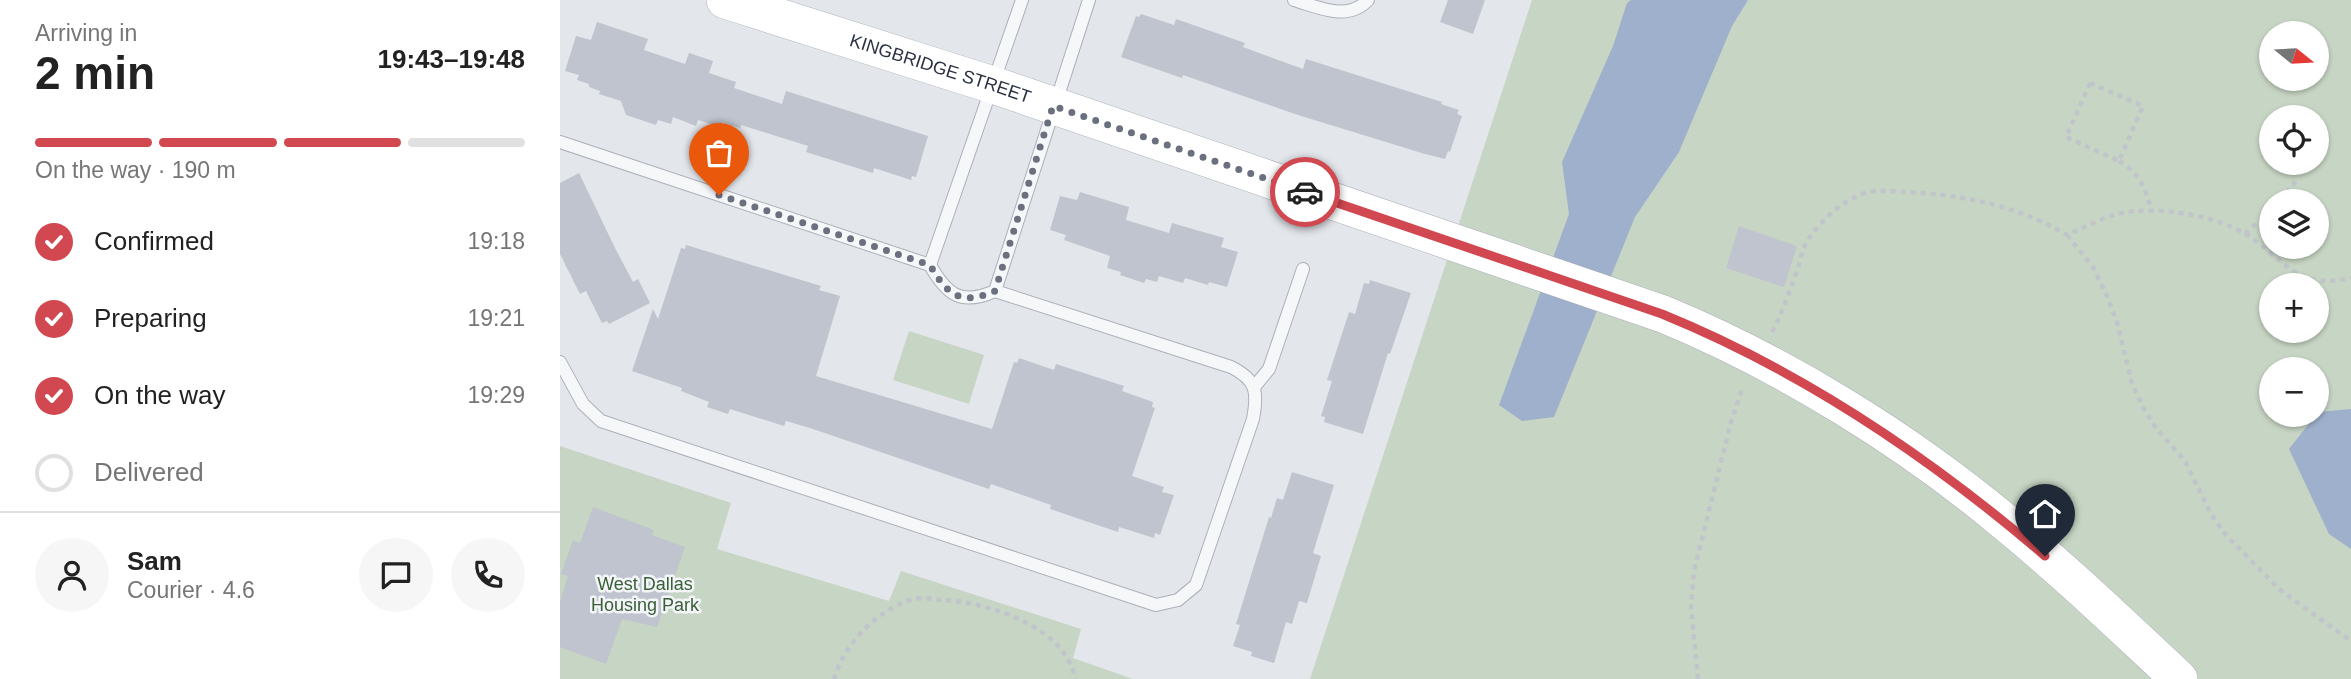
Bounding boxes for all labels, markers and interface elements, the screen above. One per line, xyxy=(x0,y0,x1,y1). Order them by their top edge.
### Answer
text: Arriving in xyxy=(35,20,137,46)
north arrow xyxy=(2259,21,2329,91)
map controls xyxy=(2259,21,2329,427)
street label: KINGBRIDGE STREET xyxy=(847,30,1034,107)
text: 19:43–19:48 xyxy=(378,44,525,74)
text: 2 min xyxy=(35,47,155,99)
button: locate xyxy=(2259,105,2329,175)
pin xyxy=(689,123,749,195)
icon: bag xyxy=(700,134,738,172)
text: On the way · 190 m xyxy=(35,157,236,183)
courier xyxy=(1270,157,1340,227)
icon: car xyxy=(1286,173,1324,211)
button: layers xyxy=(2259,189,2329,259)
icon: check xyxy=(35,223,73,261)
text: Confirmed xyxy=(94,226,214,256)
text: 19:18 xyxy=(467,228,525,254)
button: + xyxy=(2259,273,2329,343)
icon: check xyxy=(35,300,73,338)
text: Preparing xyxy=(94,303,207,333)
text: 19:21 xyxy=(467,305,525,331)
button: − xyxy=(2259,357,2329,427)
icon: check xyxy=(35,377,73,415)
text: On the way xyxy=(94,380,226,410)
text: 19:29 xyxy=(467,382,525,408)
text: Delivered xyxy=(94,457,204,487)
pin xyxy=(2015,484,2075,556)
icon: home xyxy=(2026,495,2064,533)
button: person xyxy=(35,538,109,612)
button: chat xyxy=(359,538,433,612)
button: phone xyxy=(451,538,525,612)
text: Sam xyxy=(127,546,182,576)
park label: West Dallas Housing Park xyxy=(591,574,700,615)
text: Courier · 4.6 xyxy=(127,577,255,603)

